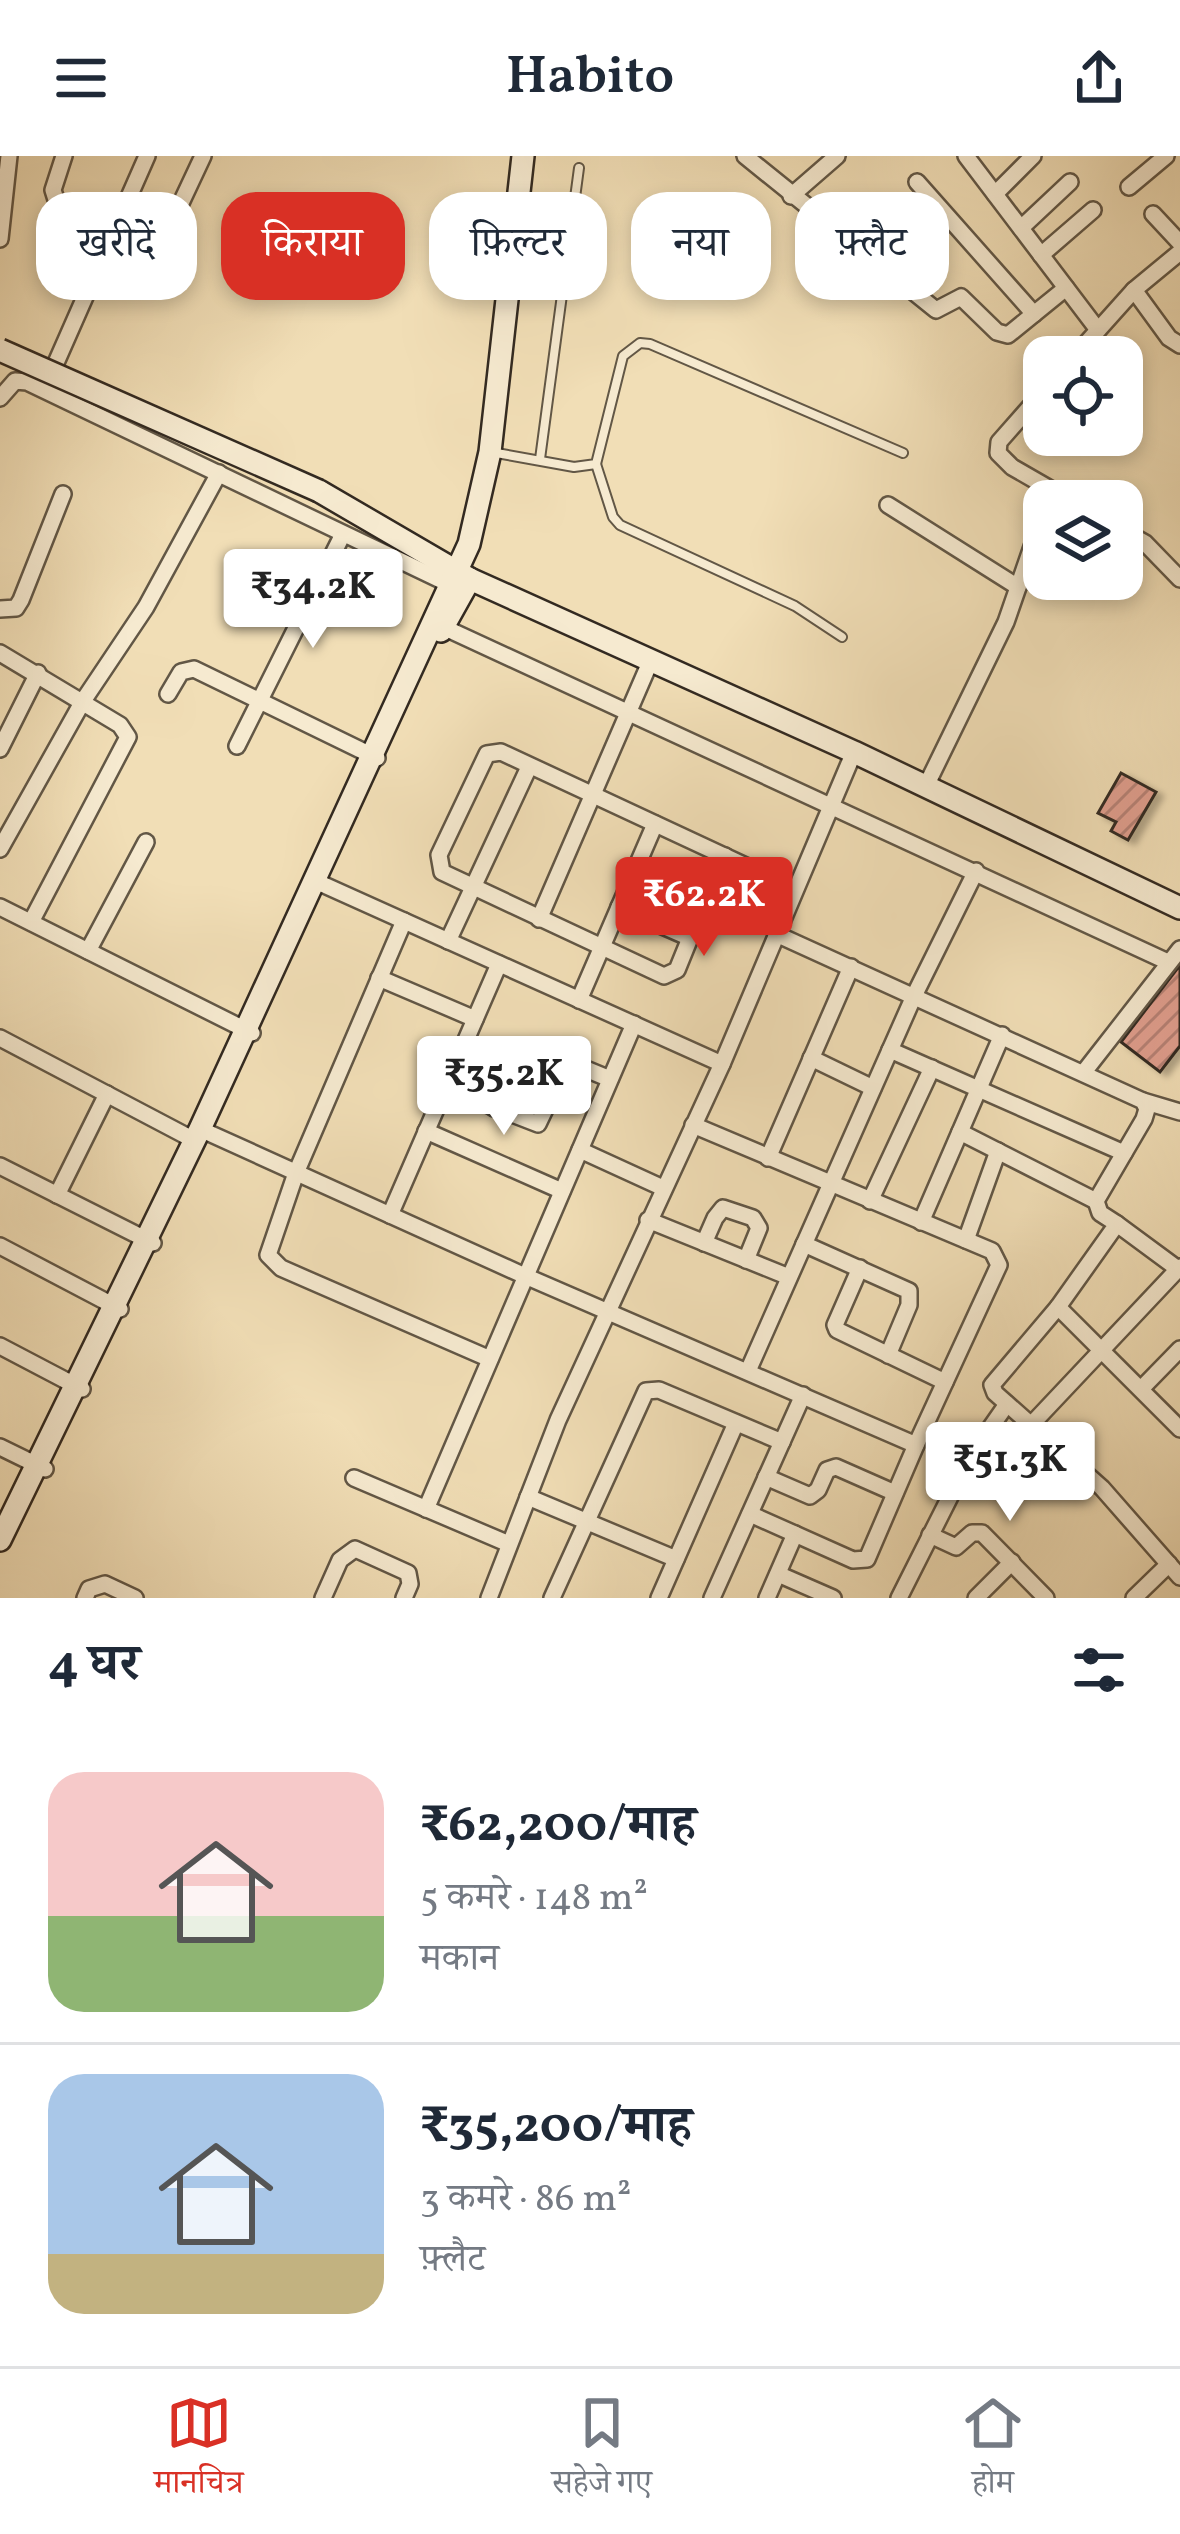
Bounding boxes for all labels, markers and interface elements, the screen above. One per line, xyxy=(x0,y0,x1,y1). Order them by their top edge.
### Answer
text: Habito xyxy=(506,41,674,116)
icon: menu xyxy=(48,45,114,111)
icon: share xyxy=(1066,45,1132,111)
chip: खरीदें xyxy=(36,192,197,300)
chip: किराया xyxy=(221,192,405,300)
chip: फ़िल्टर xyxy=(429,192,607,300)
chip: नया xyxy=(631,192,771,300)
chip: फ़्लैट xyxy=(795,192,949,300)
map controls xyxy=(1023,336,1143,600)
button: locate xyxy=(1023,336,1143,456)
button: layers xyxy=(1023,480,1143,600)
pin: ₹34.2K xyxy=(215,549,411,651)
text: ₹34.2K xyxy=(251,561,375,615)
pin: ₹62.2K xyxy=(606,857,802,959)
text: ₹62.2K xyxy=(643,869,765,923)
pin: ₹35.2K xyxy=(406,1036,602,1138)
text: ₹35.2K xyxy=(444,1048,564,1102)
pin: ₹51.3K xyxy=(912,1422,1108,1524)
text: ₹51.3K xyxy=(953,1434,1067,1488)
text: 4 घर xyxy=(48,1630,140,1701)
icon: filters xyxy=(1066,1637,1132,1703)
text: ₹62,200/माह xyxy=(420,1791,696,1862)
icon: home xyxy=(144,1820,288,1964)
text: 5 कमरे · 148 m² xyxy=(420,1872,648,1926)
text: मकान xyxy=(420,1933,499,1987)
text: ₹35,200/माह xyxy=(420,2092,692,2163)
icon: home xyxy=(144,2122,288,2266)
text: 3 कमरे · 86 m² xyxy=(420,2173,631,2227)
text: फ़्लैट xyxy=(420,2234,485,2288)
tab: मानचित्र xyxy=(154,2390,243,2514)
tab: सहेजे गए xyxy=(551,2390,652,2514)
tab: होम xyxy=(960,2390,1026,2514)

